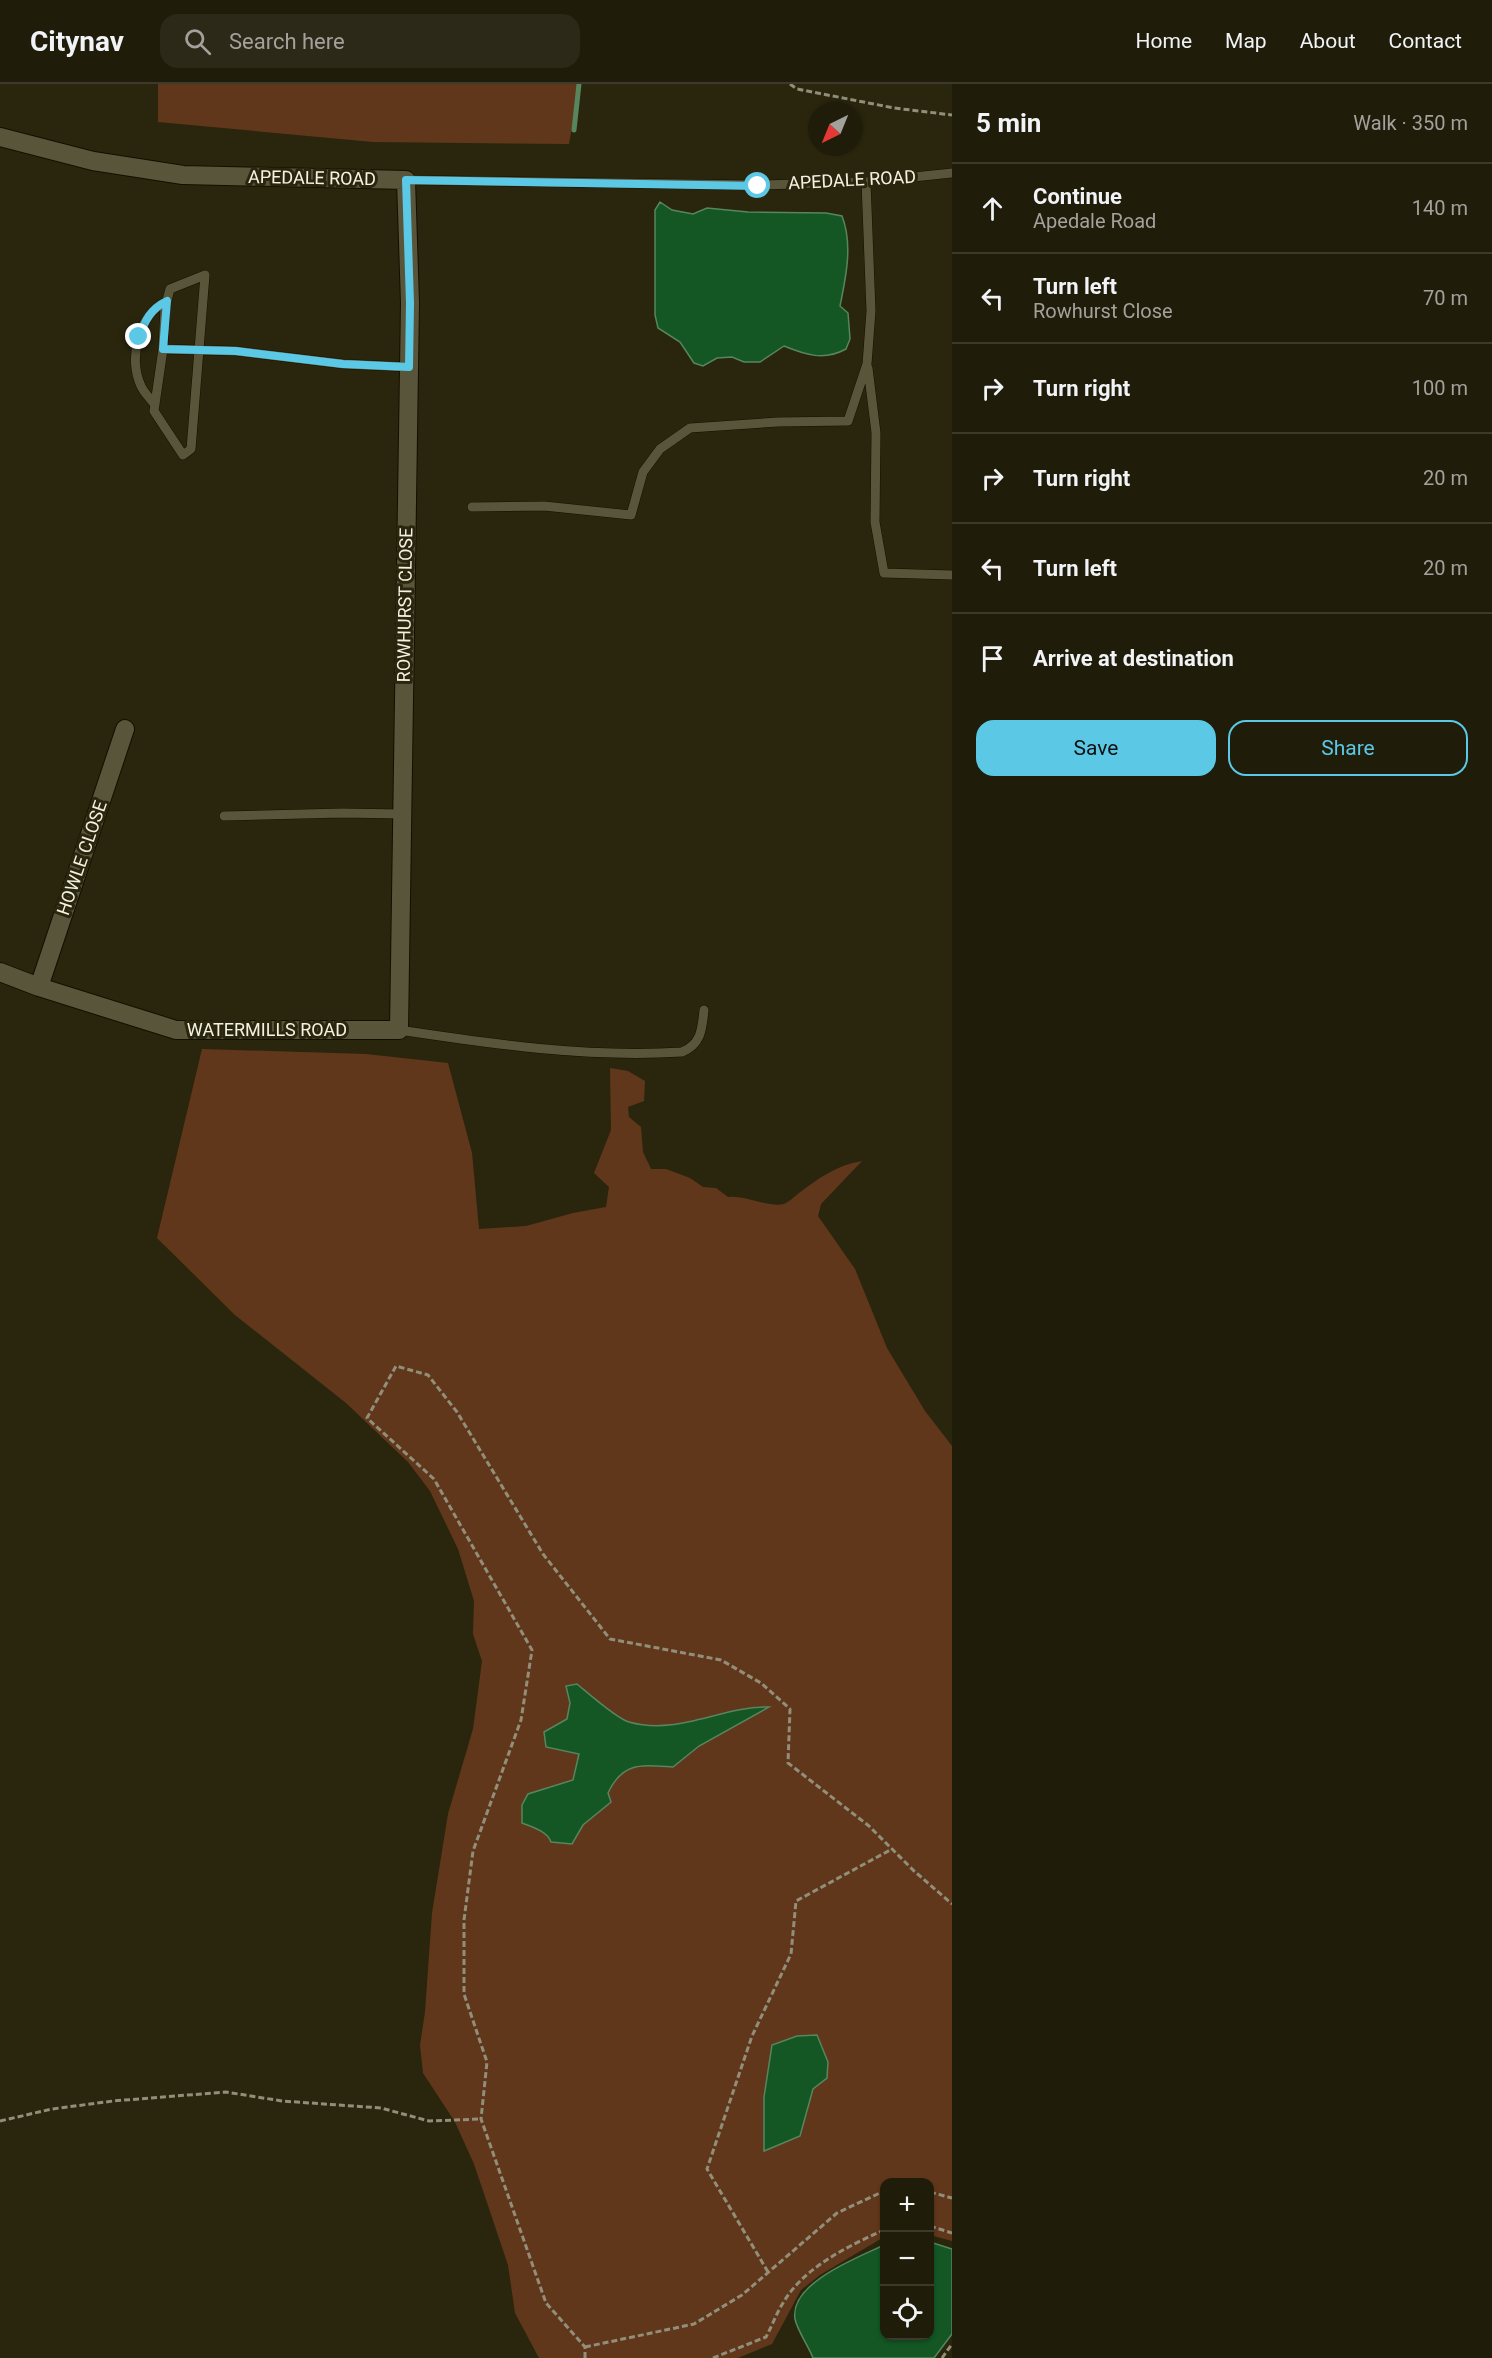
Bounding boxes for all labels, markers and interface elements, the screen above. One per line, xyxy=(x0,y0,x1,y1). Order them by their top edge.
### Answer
search box xyxy=(160,14,580,68)
text: Citynav xyxy=(30,25,124,58)
icon: search xyxy=(181,25,214,58)
text: Search here xyxy=(229,29,345,54)
text: Home xyxy=(1136,29,1192,53)
text: Map xyxy=(1225,29,1267,53)
text: About xyxy=(1300,29,1356,53)
text: Contact xyxy=(1389,29,1462,53)
north arrow xyxy=(808,102,862,156)
text: 5 min xyxy=(976,108,1041,138)
text: Walk · 350 m xyxy=(1353,111,1468,135)
street label: APEDALE ROAD xyxy=(248,166,376,189)
street label: APEDALE ROAD xyxy=(788,166,916,193)
route start xyxy=(744,172,770,198)
text: Continue xyxy=(1033,184,1122,209)
icon: ahead xyxy=(976,192,1009,225)
text: 140 m xyxy=(1412,196,1468,220)
text: Apedale Road xyxy=(1033,209,1156,233)
text: Turn left xyxy=(1033,274,1117,299)
icon: left xyxy=(976,282,1009,315)
text: 70 m xyxy=(1423,286,1468,310)
text: Rowhurst Close xyxy=(1033,299,1173,323)
route end xyxy=(125,323,151,349)
icon: right xyxy=(976,372,1009,405)
text: Turn right xyxy=(1033,376,1130,401)
text: 100 m xyxy=(1412,376,1468,400)
icon: right xyxy=(976,462,1009,495)
text: Turn right xyxy=(1033,466,1130,491)
text: 20 m xyxy=(1423,466,1468,490)
street label: ROWHURST CLOSE xyxy=(393,527,416,683)
icon: left xyxy=(976,552,1009,585)
text: Turn left xyxy=(1033,556,1117,581)
text: 20 m xyxy=(1423,556,1468,580)
icon: arrive xyxy=(976,642,1009,675)
text: Arrive at destination xyxy=(1033,646,1234,671)
button: Save xyxy=(976,720,1216,776)
button: Share xyxy=(1228,720,1468,776)
street label: HOWLE CLOSE xyxy=(52,798,111,918)
street label: WATERMILLS ROAD xyxy=(187,1019,347,1040)
map controls xyxy=(880,2178,934,2340)
button: + xyxy=(880,2178,934,2232)
button: − xyxy=(880,2232,934,2286)
button: locate xyxy=(880,2286,934,2340)

